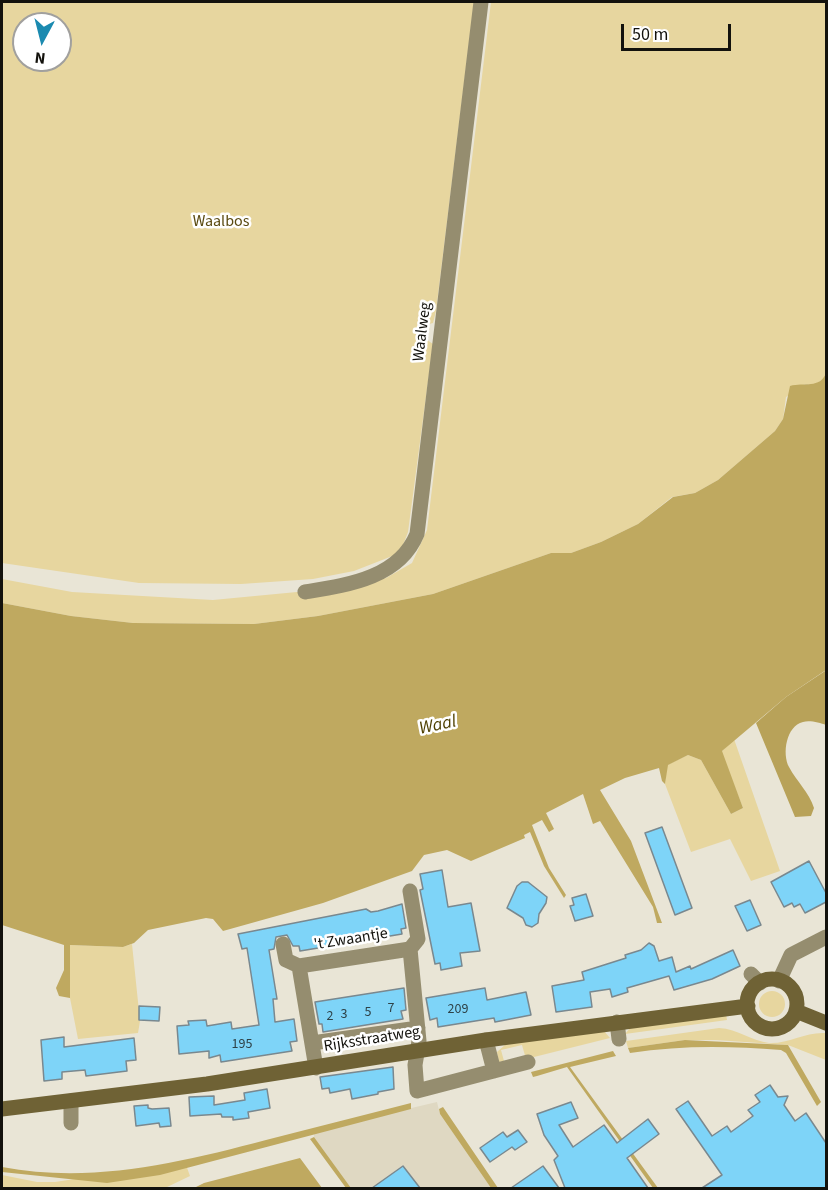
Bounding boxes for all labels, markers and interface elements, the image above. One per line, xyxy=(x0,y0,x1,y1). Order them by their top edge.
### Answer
north arrow xyxy=(12,12,72,72)
scale bar xyxy=(624,12,734,50)
text: 50 m xyxy=(632,22,668,47)
text: N xyxy=(33,46,47,69)
park label: Waalbos xyxy=(193,212,249,232)
street label: Waalweg xyxy=(410,301,436,363)
water label: Waal xyxy=(418,712,458,740)
street label: 't Zwaantje xyxy=(313,925,389,955)
house number: 7 xyxy=(388,1001,394,1017)
house number: 209 xyxy=(448,1002,468,1018)
house number: 5 xyxy=(365,1005,371,1021)
house number: 3 xyxy=(341,1007,347,1023)
house number: 2 xyxy=(327,1009,333,1025)
street label: Rijksstraatweg xyxy=(323,1023,421,1057)
house number: 195 xyxy=(232,1037,252,1053)

